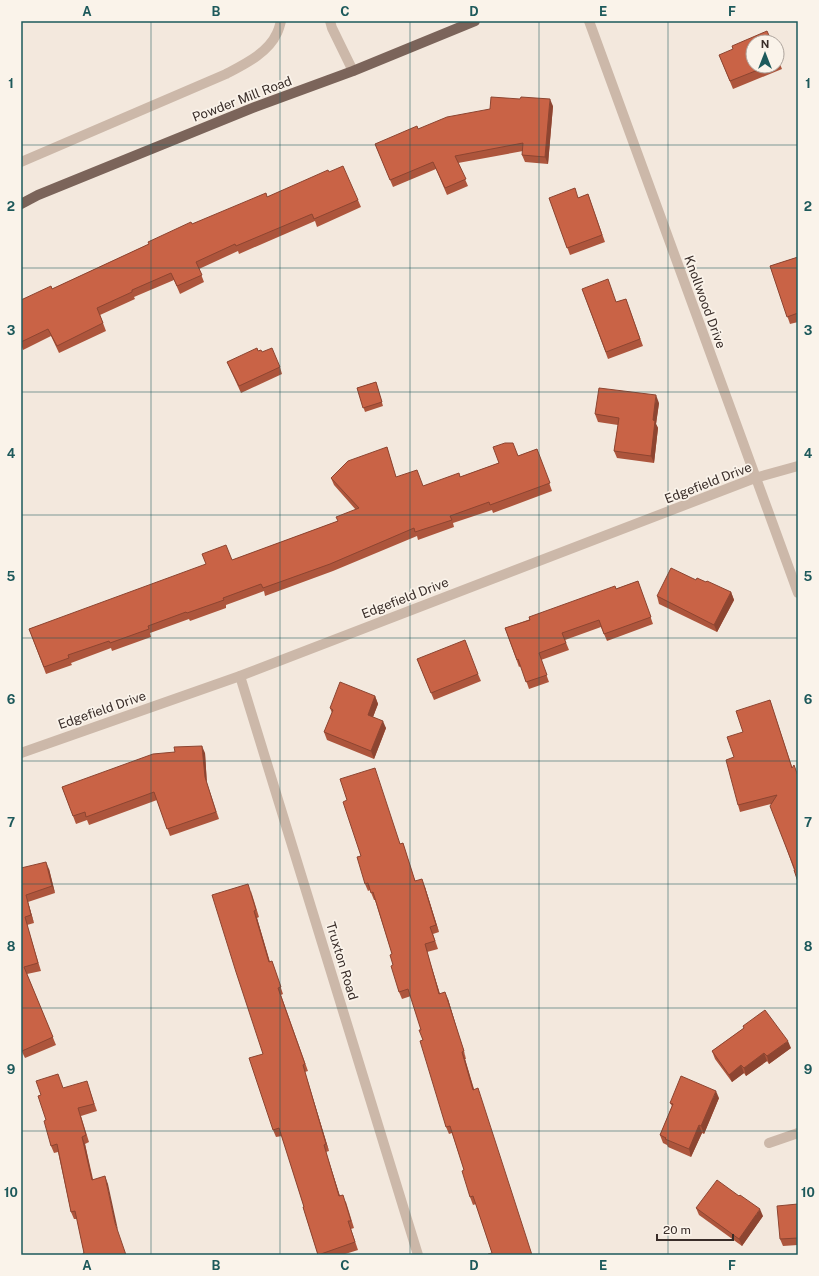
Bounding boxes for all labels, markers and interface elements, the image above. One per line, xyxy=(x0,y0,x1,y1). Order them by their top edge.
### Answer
text: A xyxy=(82,4,92,19)
text: B xyxy=(212,4,221,19)
text: C xyxy=(340,4,350,19)
text: D xyxy=(469,4,479,19)
text: E xyxy=(599,4,607,19)
text: F xyxy=(728,4,736,19)
north arrow xyxy=(745,34,785,74)
text: N xyxy=(761,38,769,50)
street label: Powder Mill Road xyxy=(190,73,294,125)
text: 1 xyxy=(8,76,14,91)
text: 1 xyxy=(805,76,811,91)
text: 2 xyxy=(7,199,15,214)
text: 2 xyxy=(804,199,812,214)
street label: Knollwood Drive xyxy=(681,253,729,351)
text: 3 xyxy=(7,323,16,338)
text: 3 xyxy=(804,323,813,338)
text: 4 xyxy=(7,446,16,461)
text: 4 xyxy=(804,446,813,461)
street label: Edgefield Drive xyxy=(662,460,754,506)
text: 5 xyxy=(7,569,16,584)
text: 5 xyxy=(804,569,813,584)
street label: Edgefield Drive xyxy=(359,575,451,621)
street label: Edgefield Drive xyxy=(56,688,148,732)
text: 6 xyxy=(7,692,16,707)
text: 6 xyxy=(804,692,813,707)
text: 7 xyxy=(7,815,15,830)
text: 7 xyxy=(804,815,812,830)
street label: Truxton Road xyxy=(323,920,361,1002)
text: 8 xyxy=(7,939,16,954)
text: 8 xyxy=(804,939,813,954)
text: 9 xyxy=(7,1062,15,1077)
text: 9 xyxy=(804,1062,812,1077)
text: 10 xyxy=(4,1185,18,1200)
text: 10 xyxy=(801,1185,815,1200)
scale bar xyxy=(657,1216,733,1242)
text: 20 m xyxy=(663,1223,691,1237)
text: A xyxy=(82,1258,92,1273)
text: B xyxy=(212,1258,221,1273)
text: C xyxy=(340,1258,350,1273)
text: D xyxy=(469,1258,479,1273)
text: E xyxy=(599,1258,607,1273)
text: F xyxy=(728,1258,736,1273)

